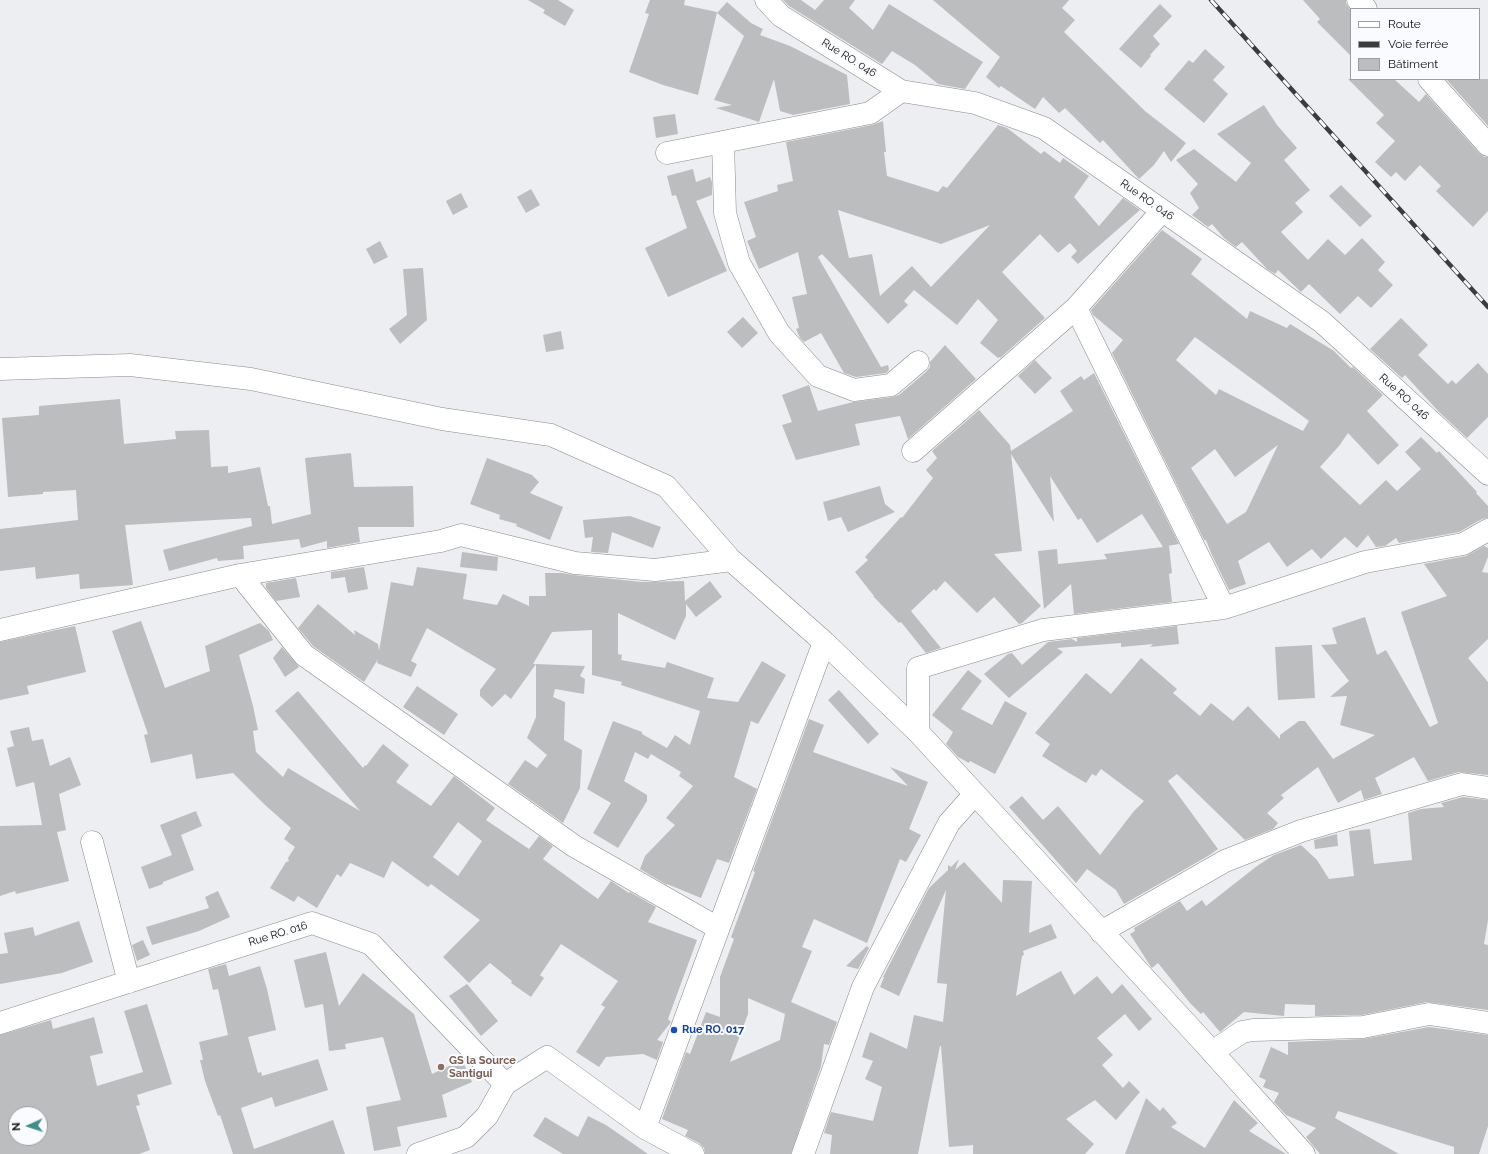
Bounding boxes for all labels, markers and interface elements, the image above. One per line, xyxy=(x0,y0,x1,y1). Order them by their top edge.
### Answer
legend xyxy=(1350,8,1480,80)
text: Route xyxy=(1388,17,1421,31)
street label: Rue RO. 046 xyxy=(819,36,879,80)
text: Voie ferrée xyxy=(1388,37,1448,51)
text: Bâtiment xyxy=(1388,57,1438,71)
street label: Rue RO. 046 xyxy=(1118,177,1176,223)
street label: Rue RO. 046 xyxy=(1376,371,1432,423)
street label: Rue RO. 016 xyxy=(247,919,309,949)
place label: Rue RO. 017 xyxy=(682,1023,744,1037)
marker: Rue RO. 017 xyxy=(669,1025,679,1035)
place label: GS la Source Santigui xyxy=(449,1054,516,1080)
marker: GS la Source Santigui xyxy=(436,1062,446,1072)
north arrow xyxy=(8,1106,48,1146)
text: N xyxy=(10,1122,23,1131)

